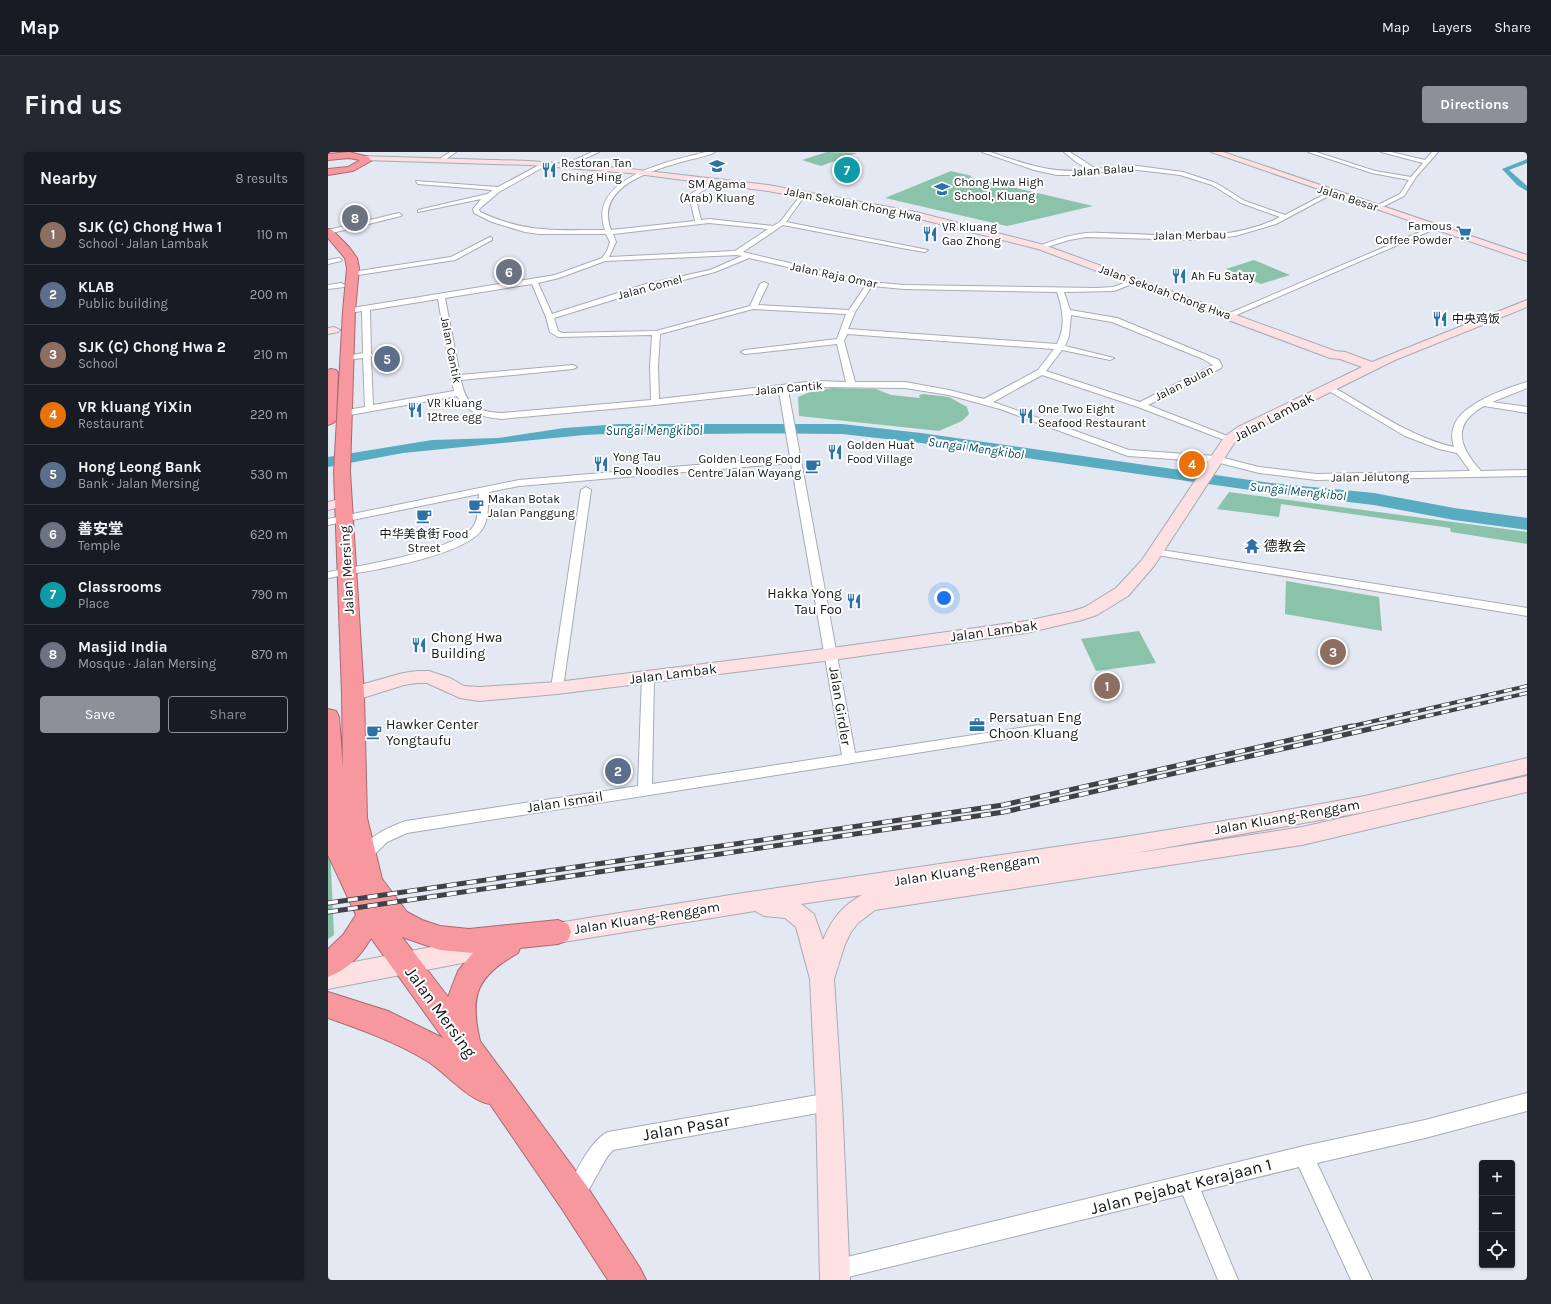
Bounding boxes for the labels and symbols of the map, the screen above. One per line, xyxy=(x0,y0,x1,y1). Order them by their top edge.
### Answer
pin: 7 xyxy=(834,155,860,185)
place label: Restoran Tan Ching Hing xyxy=(561,156,632,184)
school or university icon: SM Agama (Arab) Kluang xyxy=(708,157,726,175)
restaurant icon: Restoran Tan Ching Hing xyxy=(540,161,558,179)
street label: Jalan Balau xyxy=(1071,161,1135,179)
place label: Chong Hwa High School, Kluang xyxy=(954,175,1044,203)
place label: SM Agama (Arab) Kluang xyxy=(680,177,755,205)
school or university icon: Chong Hwa High School, Kluang xyxy=(933,180,951,198)
street label: Jalan Besar xyxy=(1316,182,1380,214)
street label: Jalan Sekolah Chong Hwa xyxy=(783,184,923,224)
pin: 8 xyxy=(342,203,368,233)
place label: Famous Coffee Powder xyxy=(1375,219,1453,247)
place label: VR kluang Gao Zhong xyxy=(942,220,1001,248)
supermarket icon: Famous Coffee Powder xyxy=(1455,224,1473,242)
restaurant icon: VR kluang Gao Zhong xyxy=(921,225,939,243)
street label: Jalan Merbau xyxy=(1153,227,1227,243)
pin: 6 xyxy=(496,257,522,287)
street label: Jalan Raja Omar xyxy=(789,259,879,291)
street label: Jalan Sekolah Chong Hwa xyxy=(1097,262,1233,322)
restaurant icon: Ah Fu Satay xyxy=(1170,267,1188,285)
place label: Ah Fu Satay xyxy=(1191,269,1255,283)
street label: Jalan Comel xyxy=(616,272,684,302)
restaurant icon: 中央鸡饭 xyxy=(1431,310,1449,328)
place label: 中央鸡饭 xyxy=(1452,312,1500,326)
street label: Jalan Cantik xyxy=(438,316,464,385)
pin: 5 xyxy=(374,344,400,374)
street label: Jalan Bulan xyxy=(1153,362,1215,404)
street label: Jalan Cantik xyxy=(755,378,823,398)
street label: Jalan Lambak xyxy=(1231,389,1317,445)
place label: VR kluang 12tree egg xyxy=(427,396,482,424)
restaurant icon: VR kluang 12tree egg xyxy=(406,401,424,419)
place label: One Two Eight Seafood Restaurant xyxy=(1038,402,1147,430)
restaurant icon: One Two Eight Seafood Restaurant xyxy=(1017,407,1035,425)
water label: Sungai Mengkibol xyxy=(606,423,702,438)
water label: Sungai Mengkibol xyxy=(927,434,1025,462)
place label: Golden Huat Food Village xyxy=(847,438,915,466)
restaurant icon: Golden Huat Food Village xyxy=(826,443,844,461)
pin: 4 xyxy=(1179,449,1205,479)
place label: Yong Tau Foo Noodles xyxy=(613,450,679,478)
place label: Golden Leong Food Centre Jalan Wayang xyxy=(688,452,801,480)
restaurant icon: Yong Tau Foo Noodles xyxy=(592,455,610,473)
cafe icon: Golden Leong Food Centre Jalan Wayang xyxy=(804,457,822,475)
street label: Jalan Jelutong xyxy=(1331,469,1409,485)
water label: Sungai Mengkibol xyxy=(1249,478,1347,504)
place label: Makan Botak Jalan Panggung xyxy=(488,492,575,520)
cafe icon: Makan Botak Jalan Panggung xyxy=(467,497,485,515)
cafe icon: 中华美食街 Food Street xyxy=(415,507,433,525)
street label: Jalan Mersing xyxy=(336,525,358,615)
place label: 中华美食街 Food Street xyxy=(379,527,469,555)
temple icon: 德教会 xyxy=(1243,537,1261,555)
place label: 德教会 xyxy=(1264,538,1306,555)
place label: Hakka Yong Tau Foo xyxy=(767,585,842,618)
your location xyxy=(934,588,954,608)
restaurant icon: Hakka Yong Tau Foo xyxy=(845,592,863,610)
street label: Jalan Lambak xyxy=(949,616,1039,646)
place label: Chong Hwa Building xyxy=(431,629,503,662)
restaurant icon: Chong Hwa Building xyxy=(410,636,428,654)
pin: 3 xyxy=(1320,637,1346,667)
street label: Jalan Lambak xyxy=(628,660,718,688)
street label: Jalan Girdler xyxy=(825,665,855,747)
pin: 1 xyxy=(1094,671,1120,701)
place label: Persatuan Eng Choon Kluang xyxy=(989,709,1082,742)
place label: Hawker Center Yongtaufu xyxy=(386,716,479,749)
office icon: Persatuan Eng Choon Kluang xyxy=(968,716,986,734)
cafe icon: Hawker Center Yongtaufu xyxy=(365,723,383,741)
pin: 2 xyxy=(605,756,631,786)
street label: Jalan Ismail xyxy=(526,788,604,816)
street label: Jalan Kluang-Renggam xyxy=(1213,796,1361,838)
street label: Jalan Kluang-Renggam xyxy=(893,850,1041,890)
street label: Jalan Kluang-Renggam xyxy=(573,898,721,938)
street label: Jalan Mersing xyxy=(401,963,481,1062)
street label: Jalan Pasar xyxy=(641,1109,732,1144)
street label: Jalan Pejabat Kerajaan 1 xyxy=(1088,1154,1274,1218)

